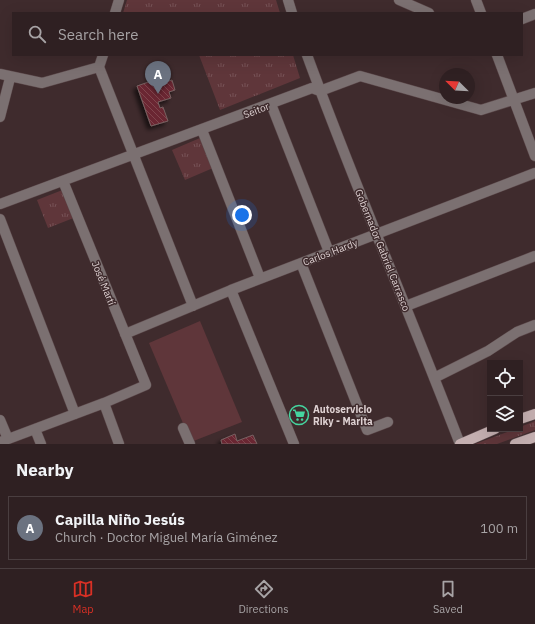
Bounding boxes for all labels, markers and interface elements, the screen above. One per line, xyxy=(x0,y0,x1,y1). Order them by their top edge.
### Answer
search box xyxy=(12,12,523,56)
icon: search xyxy=(26,23,48,45)
text: Search here xyxy=(58,25,138,44)
pin: A xyxy=(145,61,171,94)
north arrow xyxy=(439,68,475,104)
street label: Seitor xyxy=(241,100,271,121)
street label: Gobernador Gabriel Carrasco xyxy=(352,187,413,313)
your location xyxy=(232,205,252,225)
street label: Carlos Hardy xyxy=(301,236,359,269)
street label: José Martí xyxy=(89,259,118,308)
map controls xyxy=(487,360,523,432)
button: locate xyxy=(487,360,523,396)
button: layers xyxy=(487,396,523,432)
place label: Autoservicio Riky - Marita xyxy=(313,403,373,428)
supermarket icon: Autoservicio Riky - Marita xyxy=(288,404,310,426)
text: Nearby xyxy=(16,459,74,481)
text: Capilla Niño Jesús xyxy=(55,510,185,529)
text: A xyxy=(26,520,34,537)
text: 100 m xyxy=(480,520,518,537)
text: Church · Doctor Miguel María Giménez xyxy=(55,529,278,546)
tab: Map xyxy=(72,578,94,616)
tab: Directions xyxy=(238,578,289,616)
tab: Saved xyxy=(433,578,463,616)

